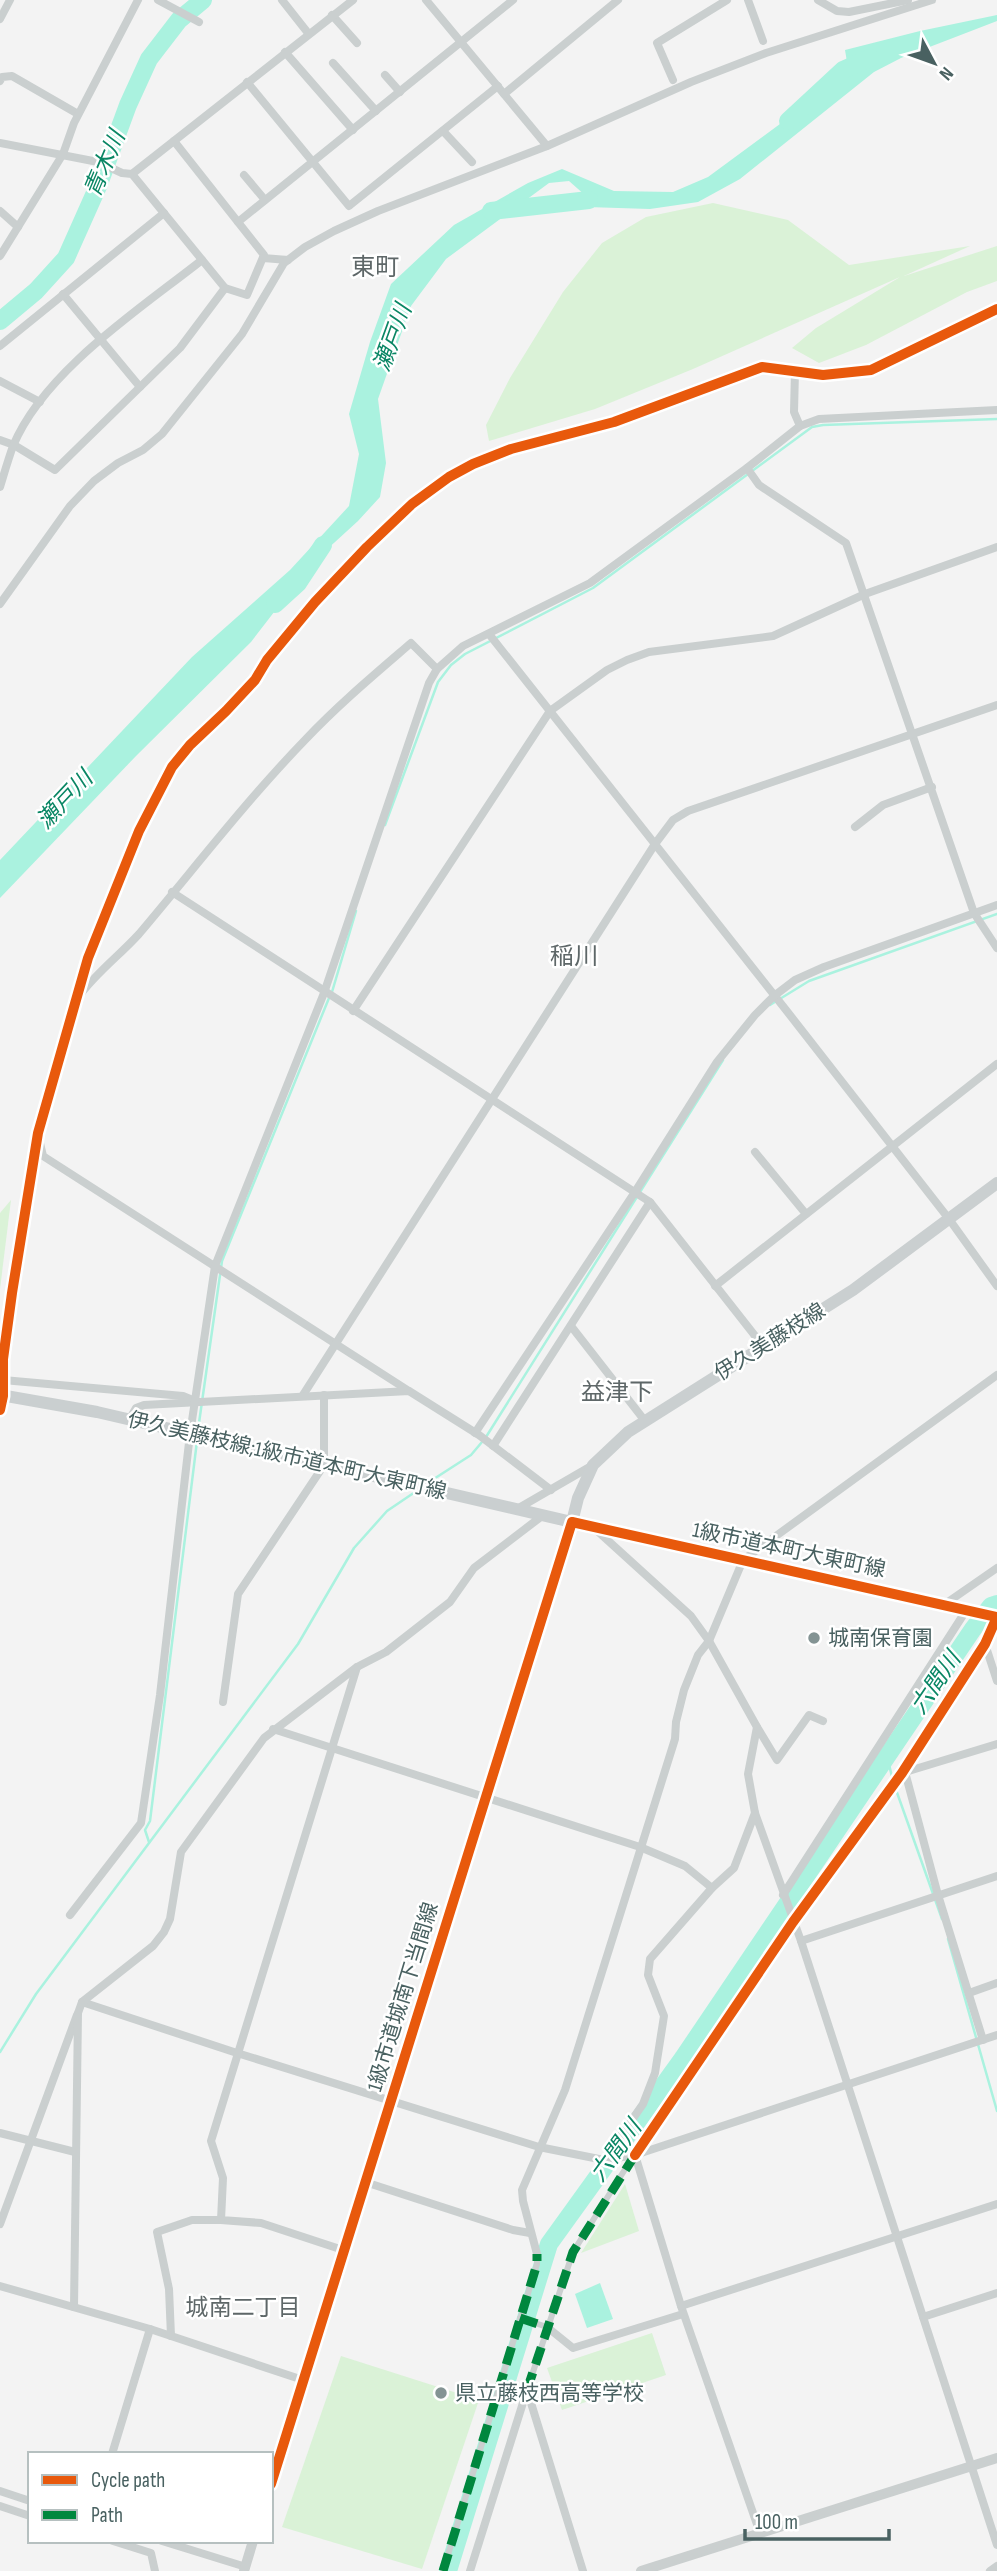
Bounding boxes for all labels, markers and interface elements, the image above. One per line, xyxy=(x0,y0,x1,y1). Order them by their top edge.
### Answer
north arrow xyxy=(899,28,969,98)
text: N xyxy=(934,62,958,85)
water label: 青木川 xyxy=(79,124,133,201)
district label: 東町 xyxy=(351,253,399,282)
water label: 瀬戸川 xyxy=(368,298,419,375)
water label: 瀬戸川 xyxy=(31,763,101,835)
district label: 稲川 xyxy=(550,942,598,971)
street label: 伊久美藤枝線 xyxy=(710,1298,830,1386)
district label: 益津下 xyxy=(581,1378,653,1407)
street label: 伊久美藤枝線;1級市道本町大東町線 xyxy=(125,1407,449,1505)
street label: 1級市道本町大東町線 xyxy=(690,1517,888,1583)
place label: 城南保育園 xyxy=(828,1626,933,1651)
marker: 城南保育園 xyxy=(806,1630,822,1646)
water label: 六間川 xyxy=(905,1644,969,1719)
street label: 1級市道城南下当間線 xyxy=(362,1899,444,2095)
water label: 六間川 xyxy=(584,2112,649,2187)
district label: 城南二丁目 xyxy=(186,2294,301,2322)
place label: 県立藤枝西高等学校 xyxy=(455,2381,644,2406)
marker: 県立藤枝西高等学校 xyxy=(433,2385,449,2401)
legend xyxy=(28,2452,273,2543)
text: Cycle path xyxy=(91,2468,165,2493)
scale bar xyxy=(745,2498,888,2542)
text: Path xyxy=(91,2503,123,2528)
text: 100 m xyxy=(755,2510,798,2535)

